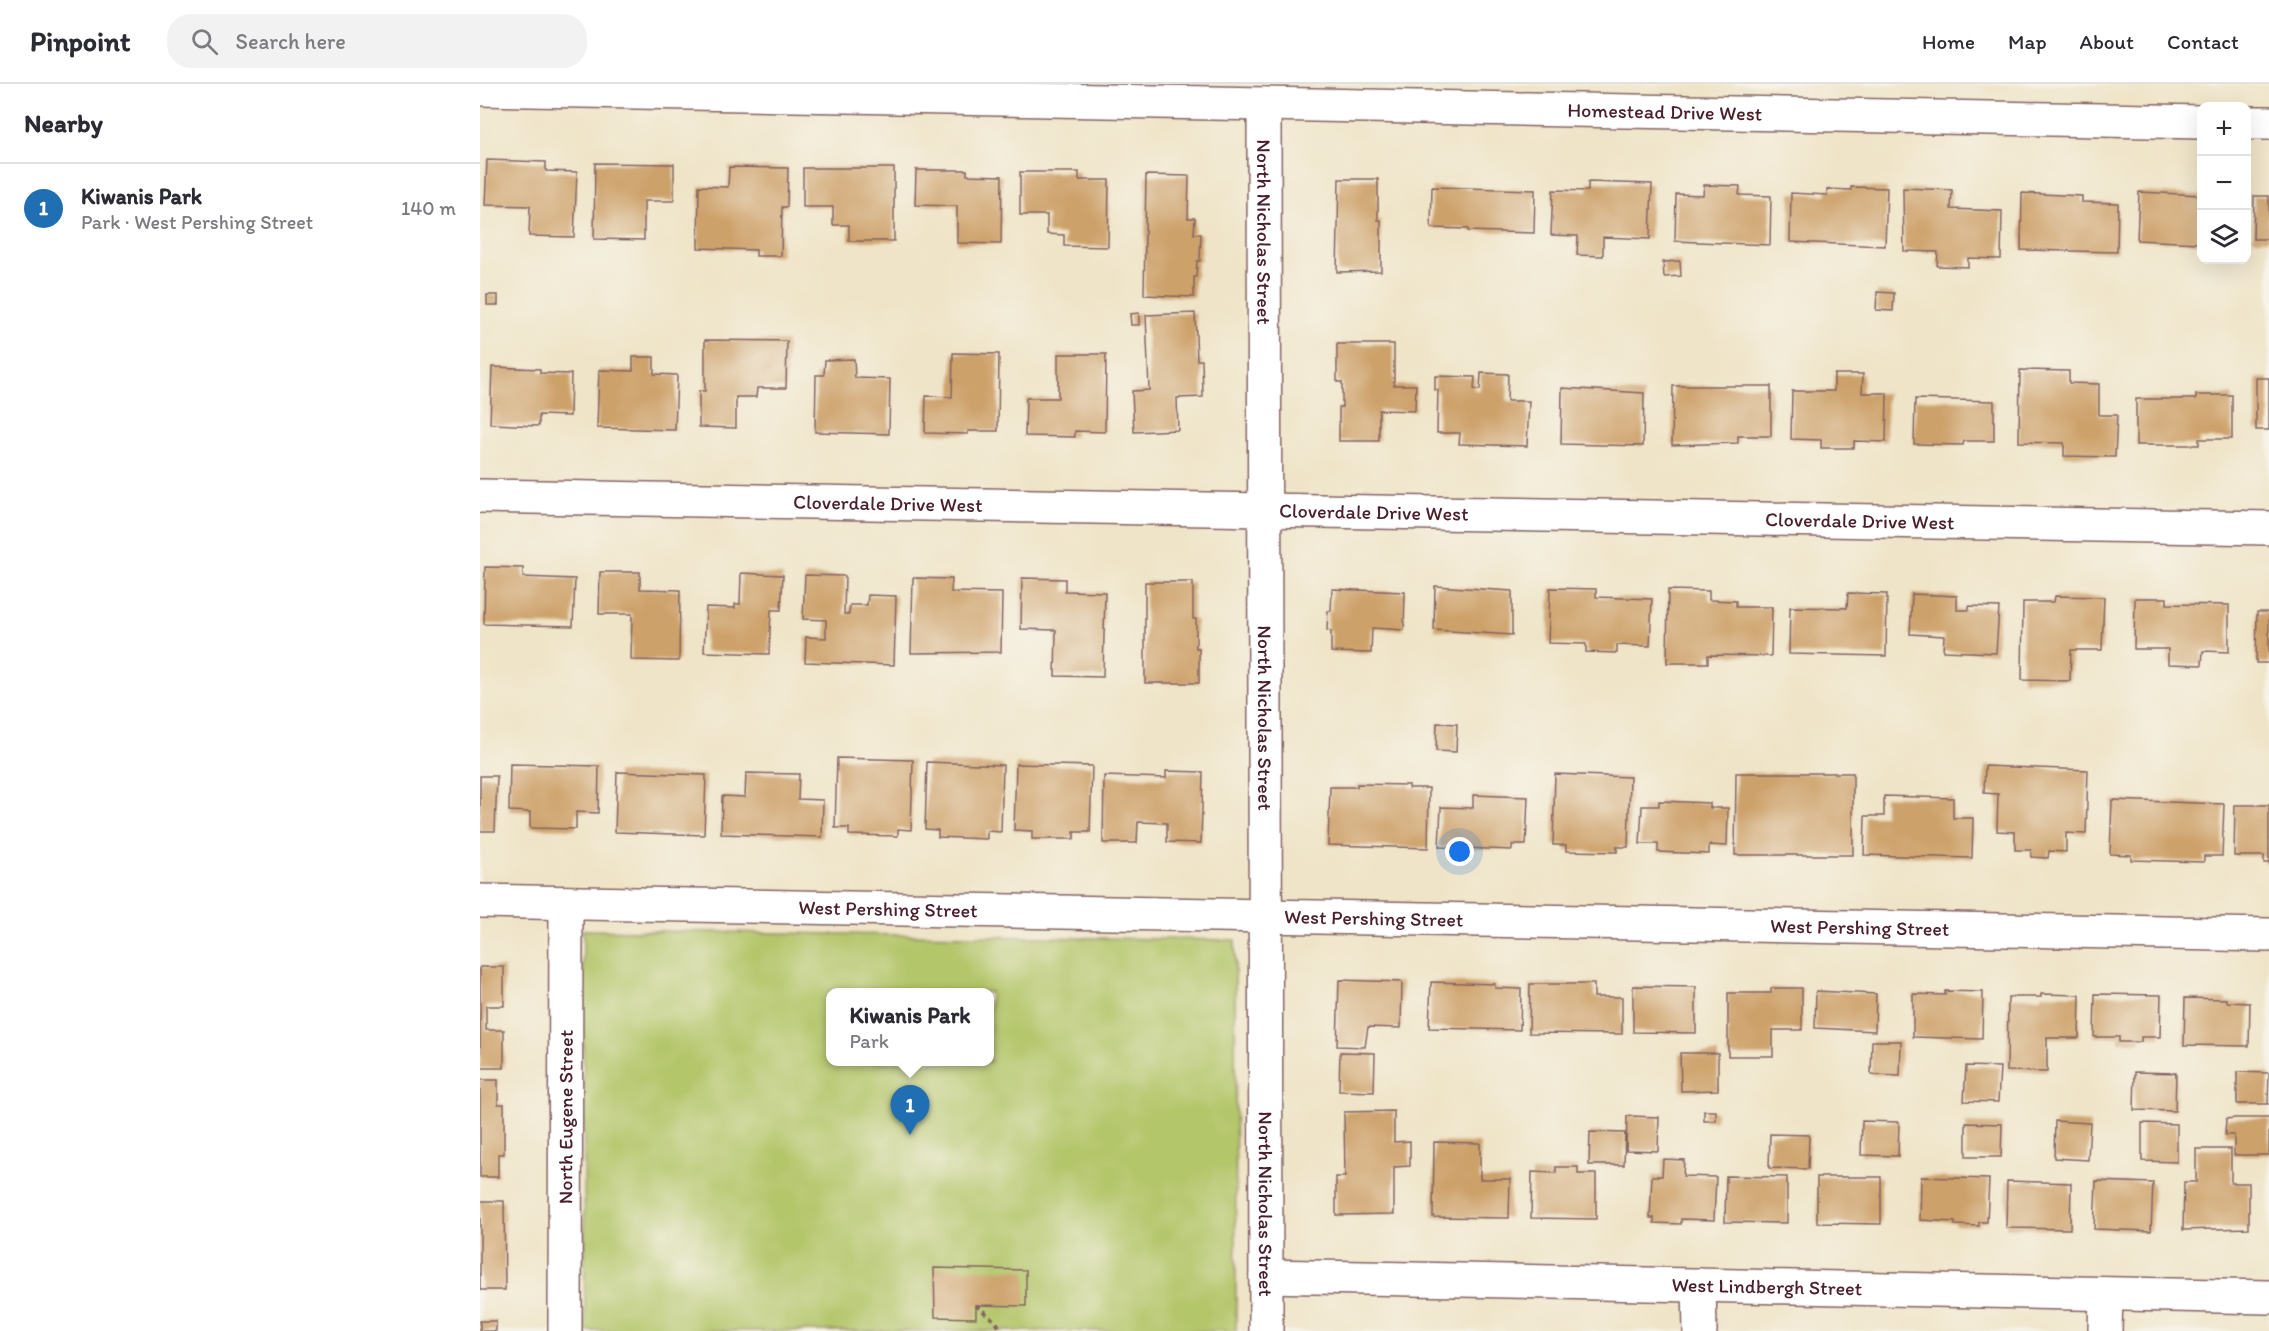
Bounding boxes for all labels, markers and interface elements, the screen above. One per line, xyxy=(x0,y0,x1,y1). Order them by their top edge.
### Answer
search box xyxy=(167,14,587,68)
text: Pinpoint xyxy=(30,24,131,58)
icon: search xyxy=(188,25,221,58)
text: Search here xyxy=(236,28,346,55)
text: Home xyxy=(1922,29,1975,54)
text: Map xyxy=(2008,29,2047,54)
text: About xyxy=(2080,29,2134,54)
text: Contact xyxy=(2167,29,2239,54)
street label: Homestead Drive West xyxy=(1567,98,1763,126)
map controls xyxy=(2197,102,2251,264)
button: + xyxy=(2197,102,2251,156)
text: Nearby xyxy=(24,107,103,139)
street label: North Nicholas Street xyxy=(1252,139,1276,325)
button: − xyxy=(2197,156,2251,210)
text: Kiwanis Park xyxy=(81,183,202,210)
text: 1 xyxy=(39,196,48,220)
text: 140 m xyxy=(401,196,456,220)
text: Park · West Pershing Street xyxy=(81,210,313,234)
button: layers xyxy=(2197,210,2251,264)
street label: Cloverdale Drive West xyxy=(793,490,983,517)
street label: Cloverdale Drive West xyxy=(1279,498,1469,526)
street label: Cloverdale Drive West xyxy=(1765,507,1955,534)
street label: North Nicholas Street xyxy=(1253,625,1277,811)
your location xyxy=(1445,837,1474,866)
street label: West Pershing Street xyxy=(798,895,978,922)
street label: West Pershing Street xyxy=(1284,904,1464,932)
street label: West Pershing Street xyxy=(1770,914,1950,941)
popup xyxy=(826,988,994,1066)
text: Kiwanis Park xyxy=(850,1002,970,1029)
street label: North Eugene Street xyxy=(553,1029,578,1204)
text: Park xyxy=(850,1029,889,1053)
pin: 1 xyxy=(890,1086,930,1135)
street label: North Nicholas Street xyxy=(1254,1111,1278,1297)
street label: West Lindbergh Street xyxy=(1671,1272,1863,1300)

